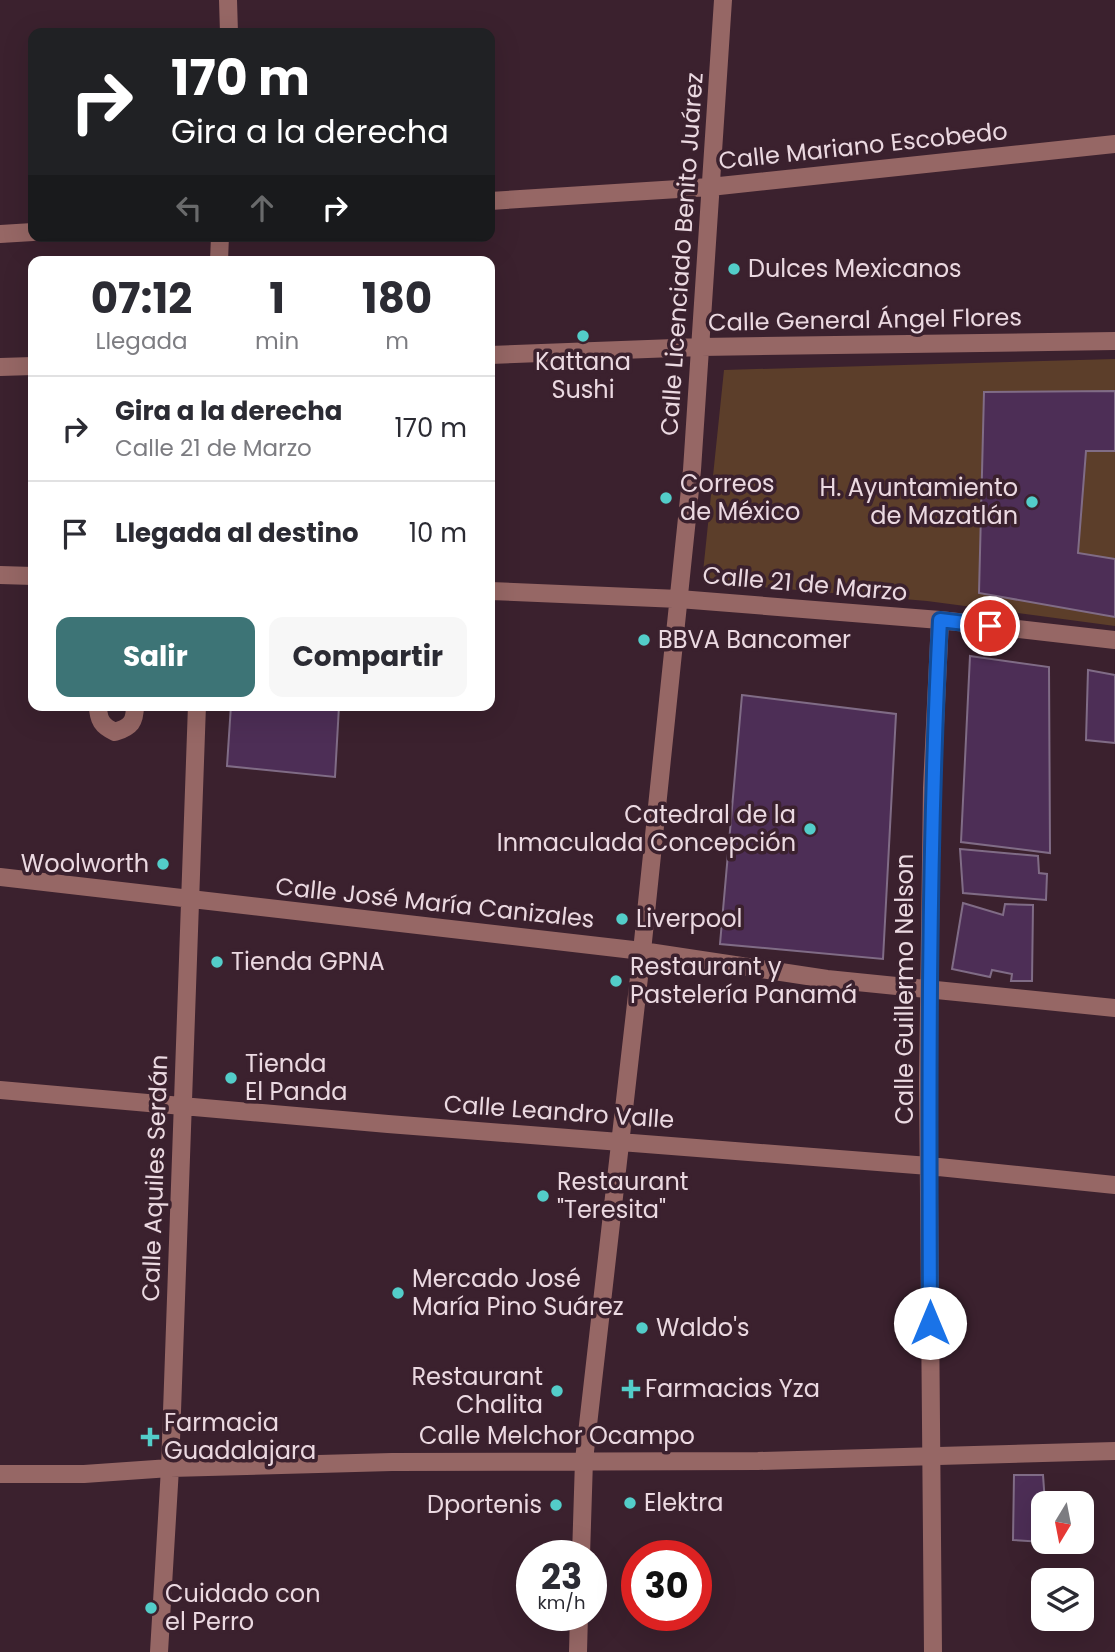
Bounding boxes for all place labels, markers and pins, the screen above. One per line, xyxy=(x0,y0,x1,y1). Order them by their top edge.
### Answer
place label: Dulces Mexicanos xyxy=(748,252,962,285)
marker: Dulces Mexicanos xyxy=(726,261,742,277)
marker: Kattana Sushi xyxy=(575,328,591,344)
place label: Kattana Sushi xyxy=(535,345,631,406)
place label: Correos de México xyxy=(680,467,800,528)
place label: H. Ayuntamiento de Mazatlán xyxy=(820,471,1018,532)
marker: Correos de México xyxy=(658,490,674,506)
marker: H. Ayuntamiento de Mazatlán xyxy=(1024,494,1040,510)
pin xyxy=(960,596,1020,656)
place label: BBVA Bancomer xyxy=(658,623,851,656)
marker: BBVA Bancomer xyxy=(636,632,652,648)
place label: Catedral de la Inmaculada Concepción xyxy=(497,798,796,859)
marker: Catedral de la Inmaculada Concepción xyxy=(802,821,818,837)
place label: Woolworth xyxy=(21,847,149,880)
marker: Woolworth xyxy=(155,856,171,872)
place label: Liverpool xyxy=(636,902,742,935)
marker: Liverpool xyxy=(614,911,630,927)
place label: Tienda GPNA xyxy=(231,945,385,978)
place label: Restaurant y Pastelería Panamá xyxy=(630,950,857,1011)
marker: Tienda GPNA xyxy=(209,954,225,970)
marker: Restaurant y Pastelería Panamá xyxy=(608,973,624,989)
place label: Tienda El Panda xyxy=(245,1047,348,1108)
marker: Tienda El Panda xyxy=(223,1070,239,1086)
place label: Restaurant "Teresita" xyxy=(557,1165,689,1226)
marker: Restaurant "Teresita" xyxy=(535,1188,551,1204)
place label: Mercado José María Pino Suárez xyxy=(412,1262,624,1323)
marker: Mercado José María Pino Suárez xyxy=(390,1285,406,1301)
place label: Waldo's xyxy=(656,1311,749,1344)
marker: Waldo's xyxy=(634,1320,650,1336)
place label: Restaurant Chalita xyxy=(411,1360,543,1421)
place label: Farmacias Yza xyxy=(645,1372,820,1405)
marker: Farmacias Yza xyxy=(623,1381,639,1397)
marker: Restaurant Chalita xyxy=(549,1383,565,1399)
place label: Farmacia Guadalajara xyxy=(164,1406,316,1467)
marker: Farmacia Guadalajara xyxy=(142,1429,158,1445)
place label: Elektra xyxy=(644,1486,723,1519)
place label: Dportenis xyxy=(427,1488,542,1521)
marker: Elektra xyxy=(622,1495,638,1511)
marker: Dportenis xyxy=(548,1497,564,1513)
place label: Cuidado con el Perro xyxy=(165,1577,321,1638)
marker: Cuidado con el Perro xyxy=(143,1600,159,1616)

